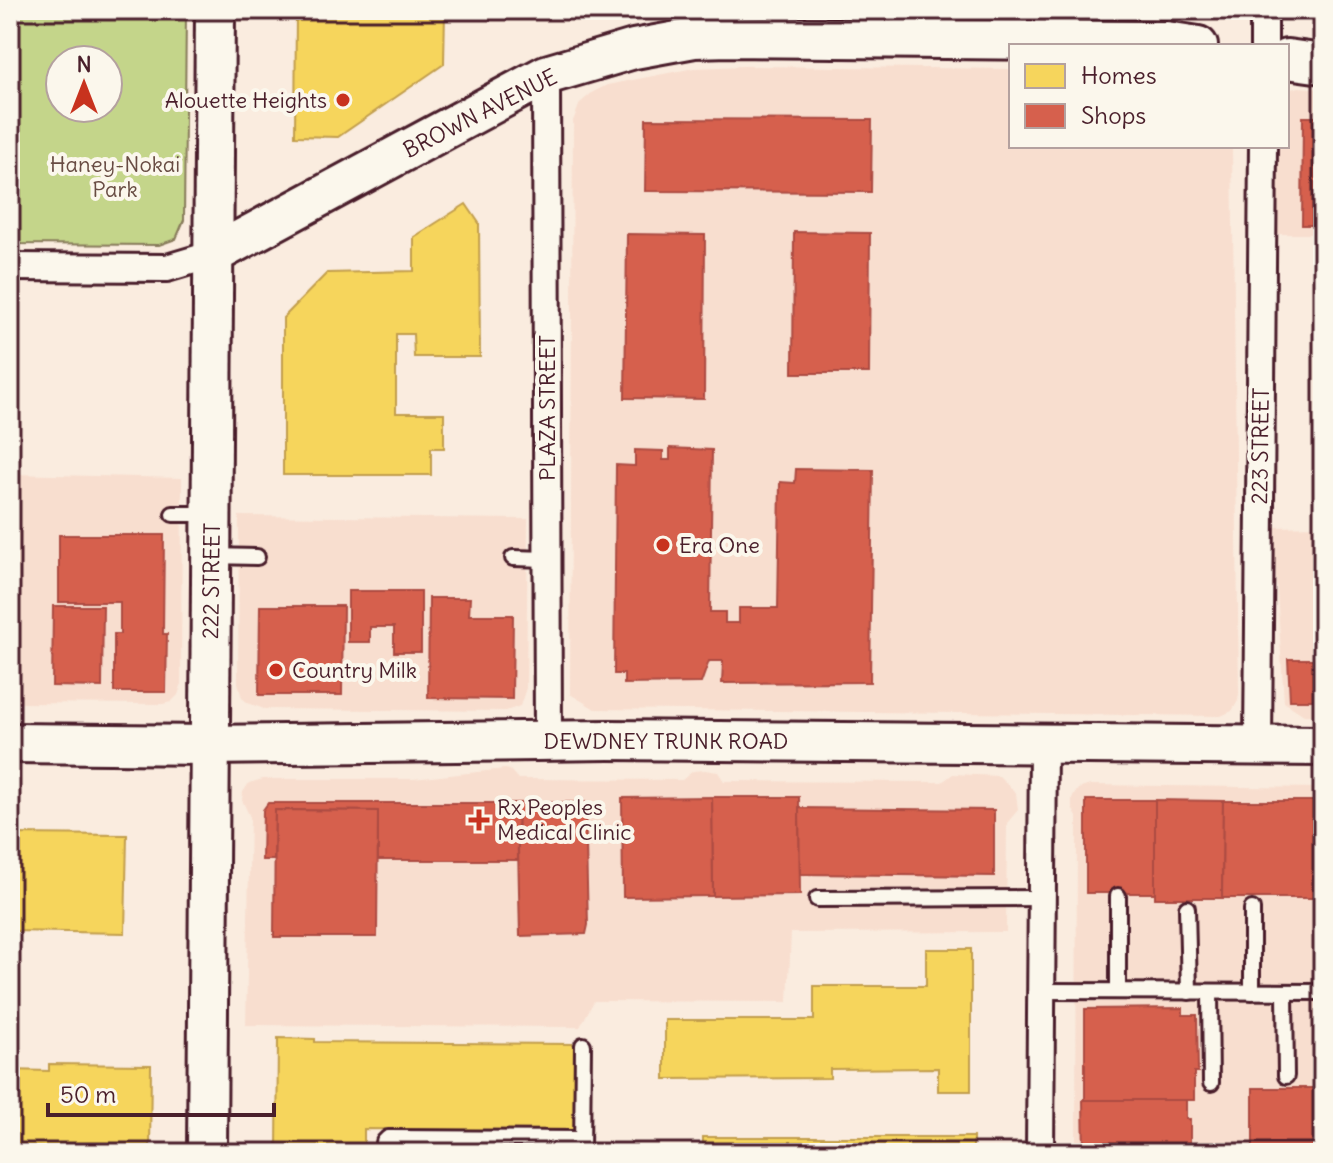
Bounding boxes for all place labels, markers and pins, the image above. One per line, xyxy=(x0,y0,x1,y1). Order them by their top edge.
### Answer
place label: Alouette Heights xyxy=(165,86,327,114)
marker: Alouette Heights xyxy=(334,91,352,109)
place label: Era One xyxy=(679,531,760,559)
marker: Era One xyxy=(654,536,672,554)
place label: Country Milk xyxy=(292,656,417,684)
marker: Country Milk xyxy=(267,661,285,679)
place label: Rx Peoples Medical Clinic xyxy=(497,793,631,846)
marker: Rx Peoples Medical Clinic xyxy=(468,809,490,831)

